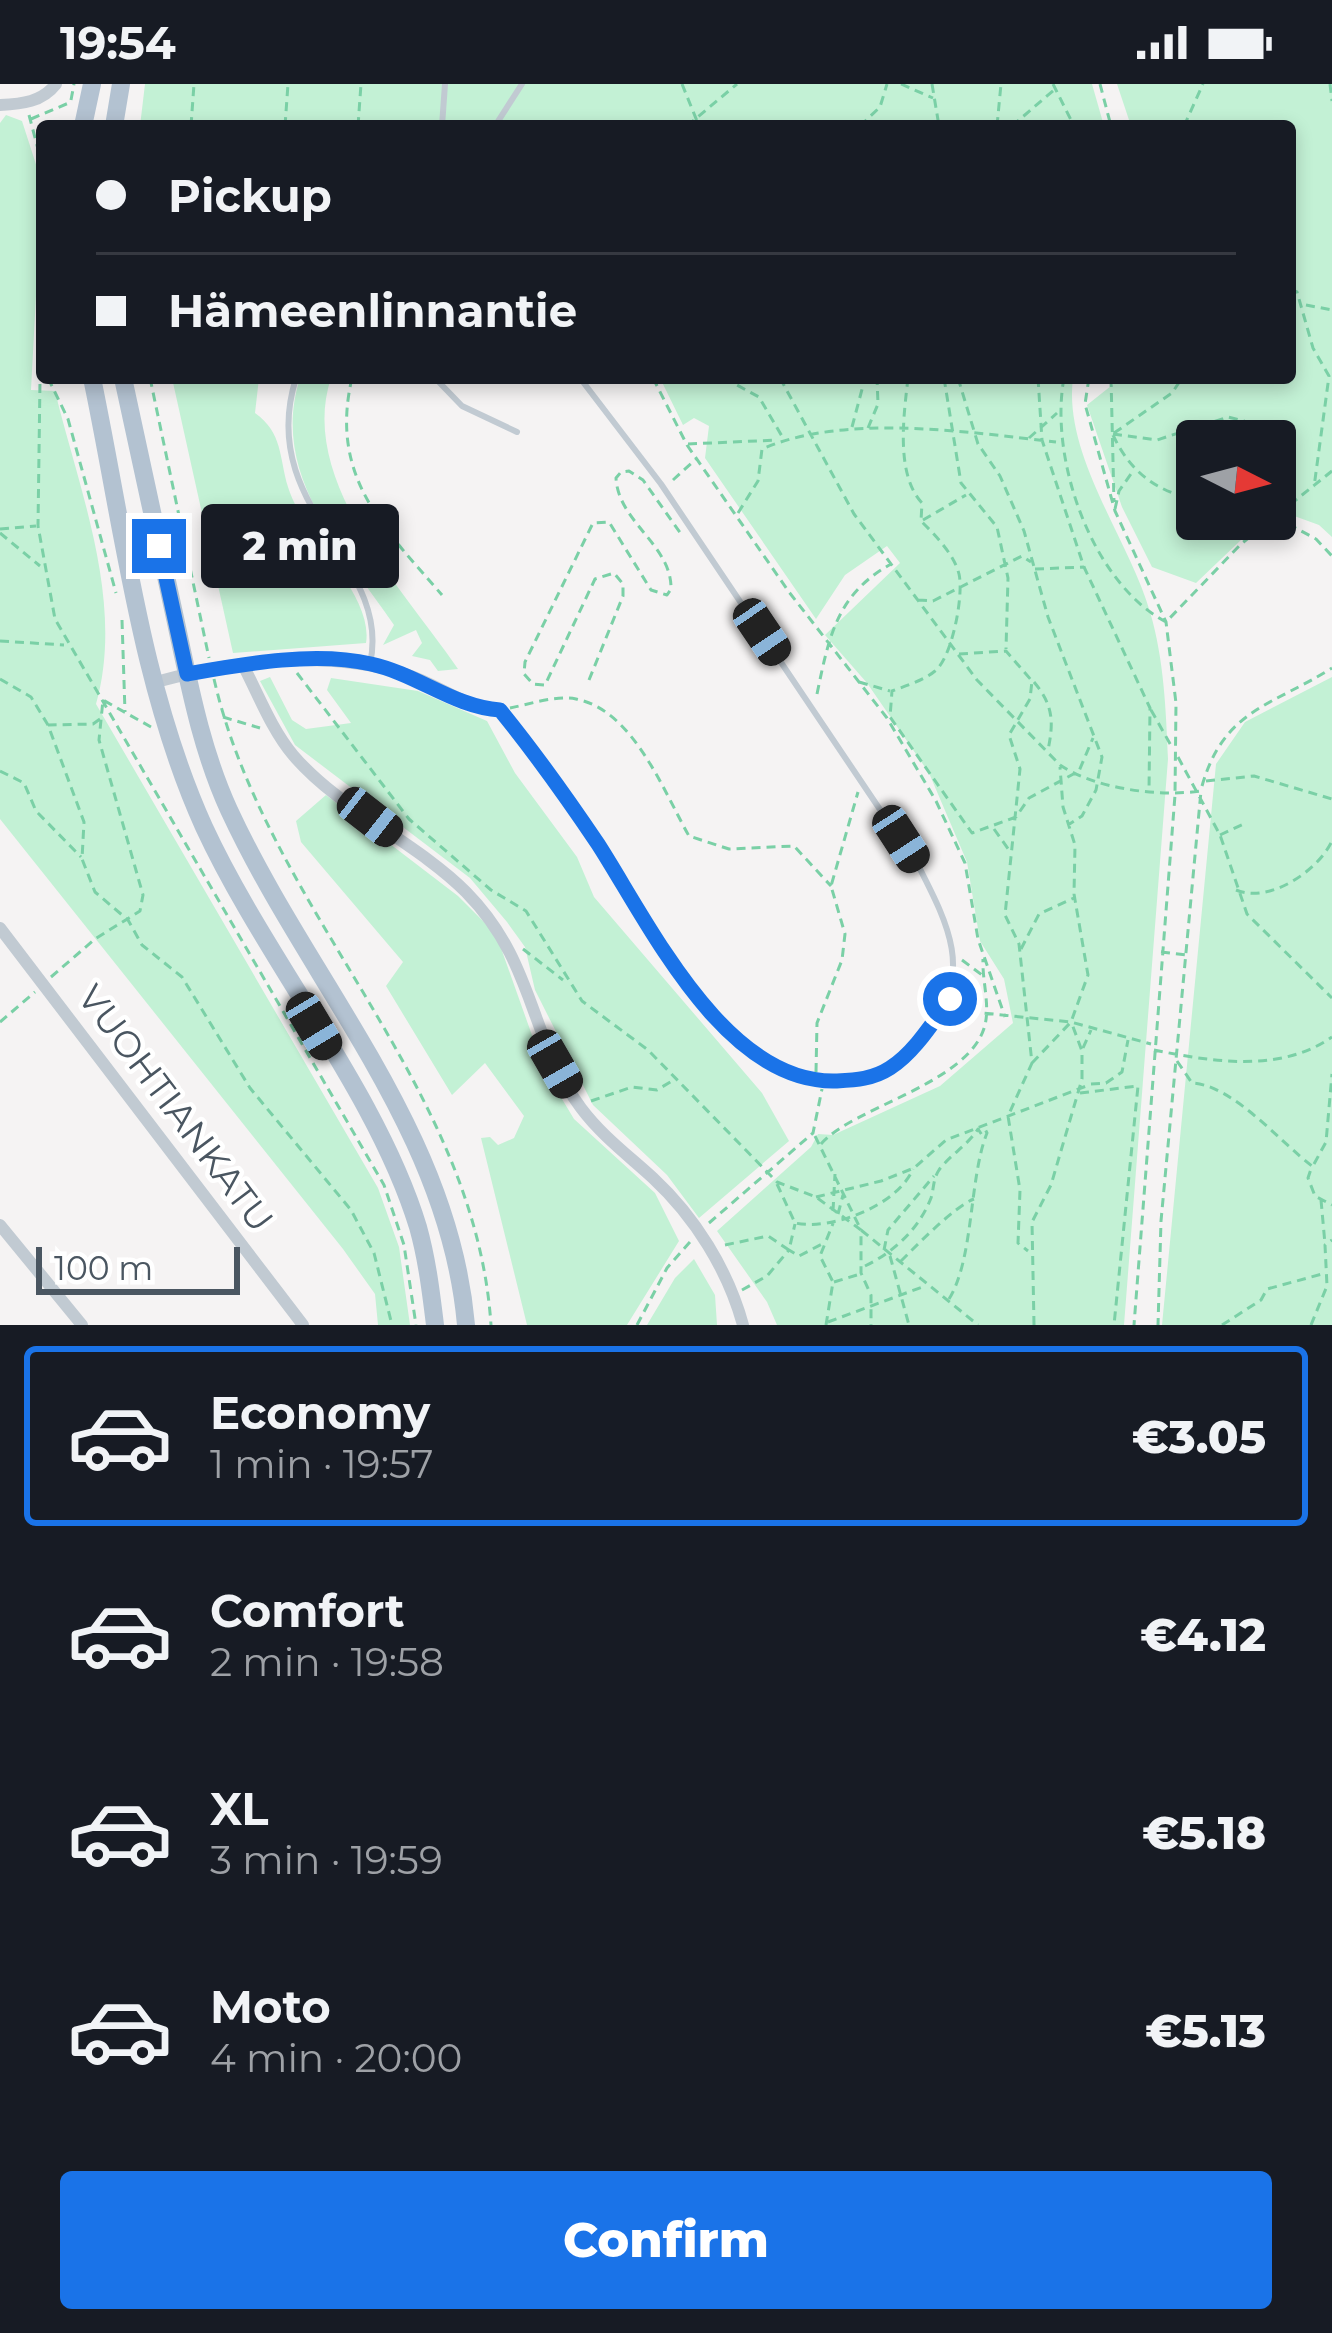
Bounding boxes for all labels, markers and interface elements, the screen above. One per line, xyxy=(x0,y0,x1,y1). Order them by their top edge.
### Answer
text: 19:54 xyxy=(60,15,176,70)
text: Pickup xyxy=(168,168,332,223)
text: Hämeenlinnantie xyxy=(168,283,577,338)
north arrow xyxy=(1176,420,1296,540)
map controls xyxy=(1176,420,1296,540)
callout: 2 min xyxy=(201,504,399,588)
route end xyxy=(132,519,186,573)
text: 2 min xyxy=(243,522,357,570)
car xyxy=(727,592,797,672)
car xyxy=(331,781,409,853)
car xyxy=(866,799,936,879)
route start xyxy=(923,972,977,1026)
street label: VUOHTIANKATU xyxy=(69,976,283,1240)
car xyxy=(280,986,348,1066)
car xyxy=(521,1024,589,1104)
scale bar xyxy=(36,1241,240,1294)
text: 100 m xyxy=(54,1248,153,1288)
icon: car xyxy=(66,1382,174,1490)
text: Economy xyxy=(210,1385,430,1440)
text: €3.05 xyxy=(1132,1409,1266,1464)
text: 1 min · 19:57 xyxy=(210,1440,433,1488)
icon: car xyxy=(66,1580,174,1688)
text: Comfort xyxy=(210,1583,405,1638)
text: €4.12 xyxy=(1140,1607,1266,1662)
text: 2 min · 19:58 xyxy=(210,1638,444,1686)
icon: car xyxy=(66,1778,174,1886)
text: XL xyxy=(210,1781,268,1836)
text: €5.18 xyxy=(1142,1805,1266,1860)
text: 3 min · 19:59 xyxy=(210,1836,443,1884)
icon: car xyxy=(66,1976,174,2084)
text: Moto xyxy=(210,1979,331,2034)
text: €5.13 xyxy=(1145,2003,1266,2058)
text: 4 min · 20:00 xyxy=(210,2034,462,2082)
button: Confirm xyxy=(60,2171,1272,2309)

